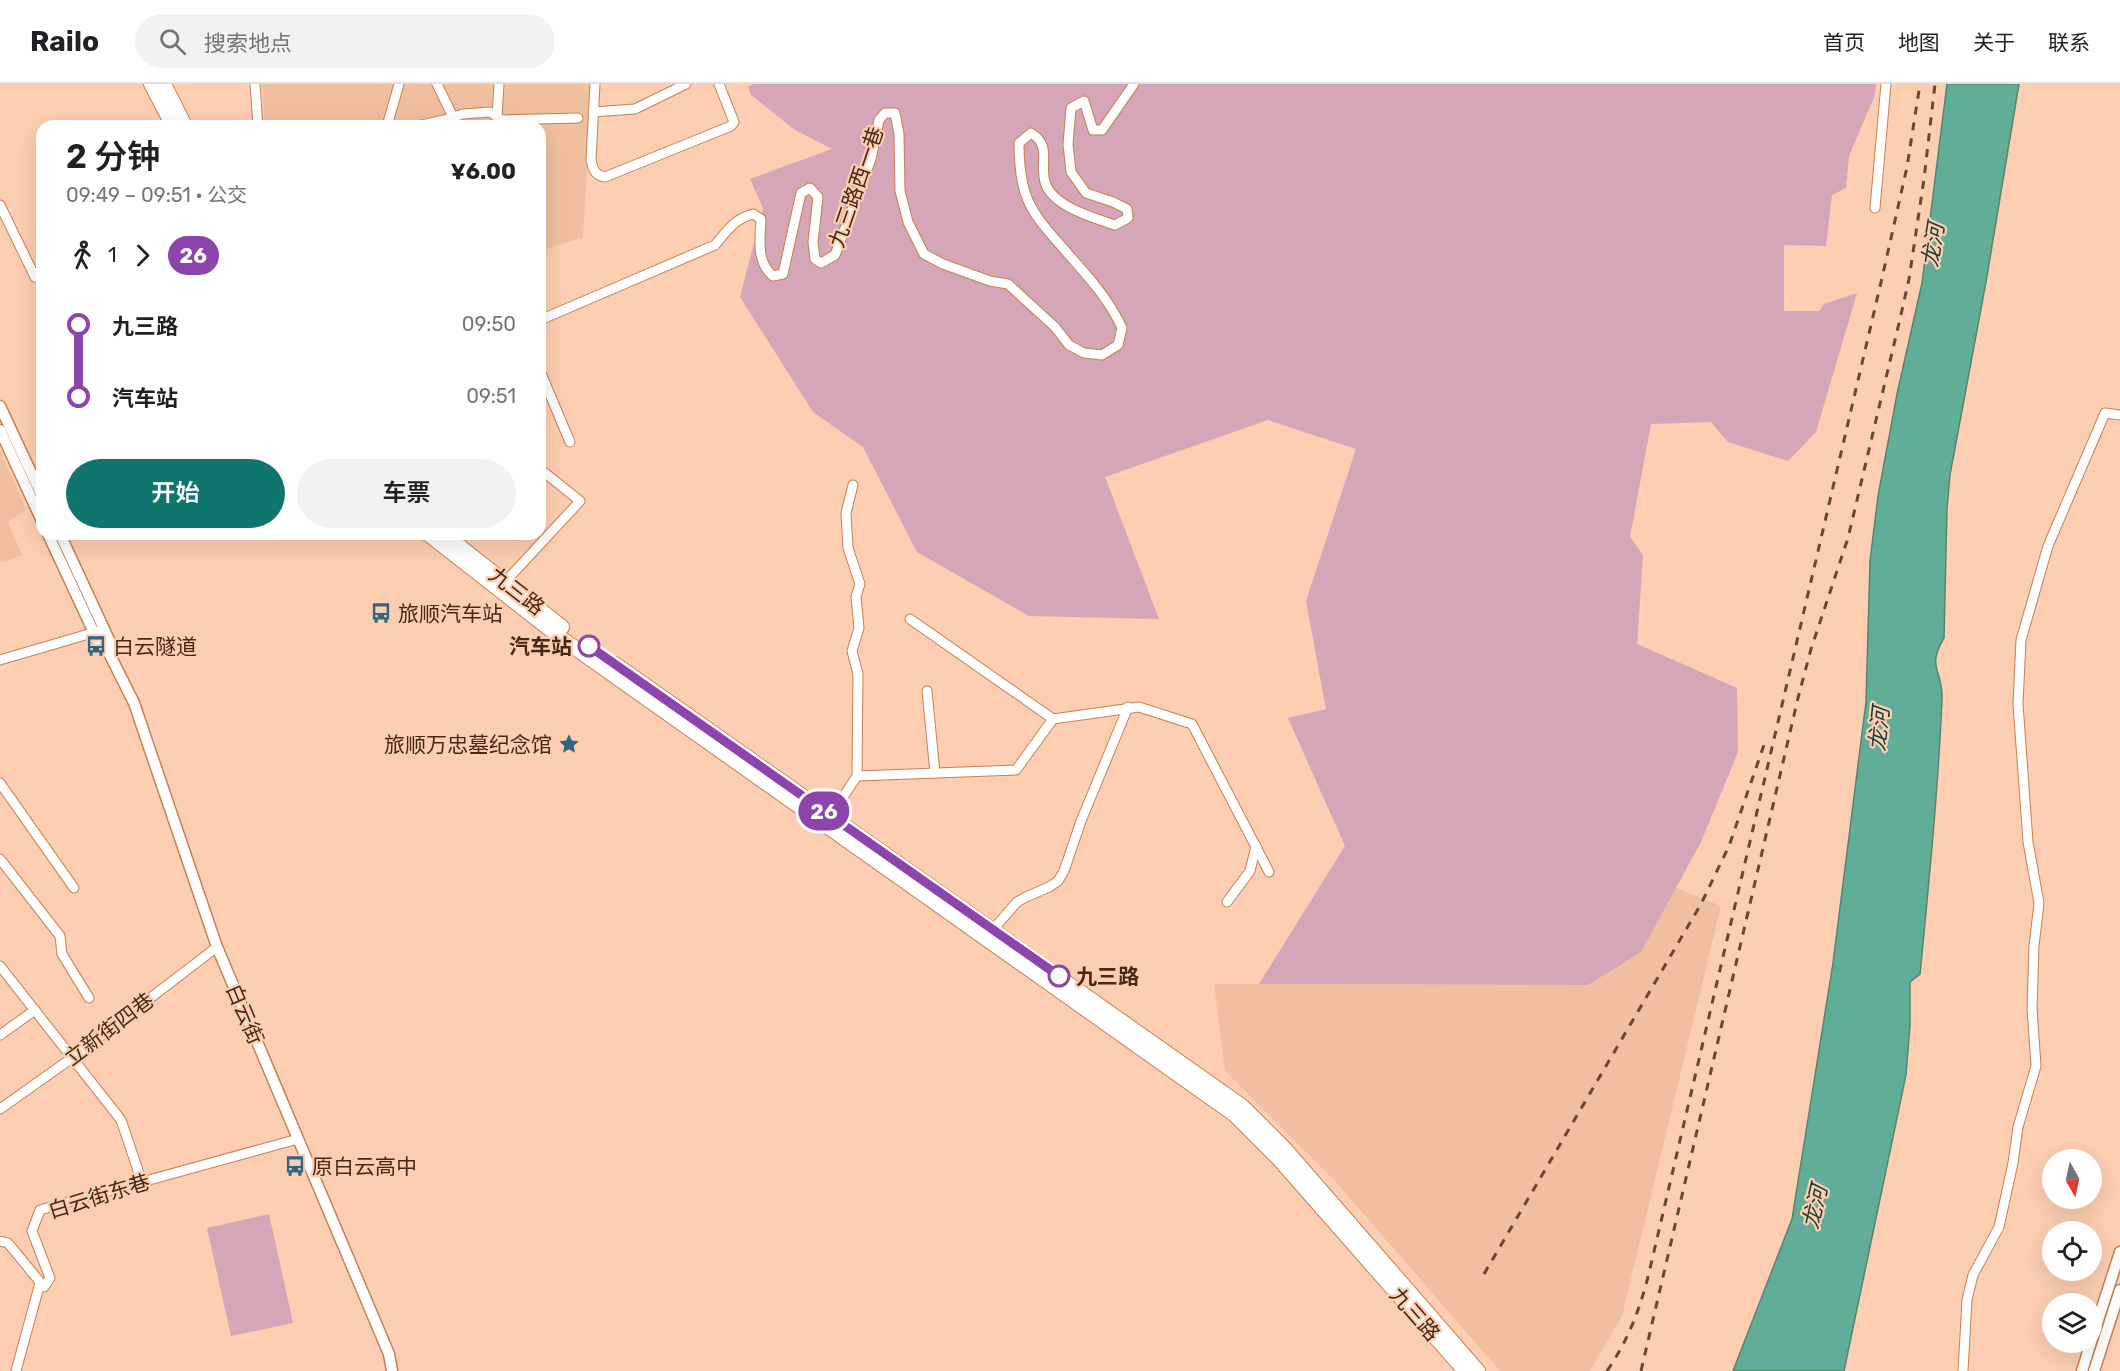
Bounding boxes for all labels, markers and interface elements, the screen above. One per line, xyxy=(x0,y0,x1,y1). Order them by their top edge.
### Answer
search box xyxy=(135,14,555,68)
text: Railo xyxy=(30,25,99,58)
icon: search xyxy=(156,25,189,58)
text: 搜索地点 xyxy=(204,30,292,57)
text: 首页 xyxy=(1823,30,1865,55)
text: 地图 xyxy=(1898,30,1940,55)
text: 关于 xyxy=(1973,30,2015,55)
text: 联系 xyxy=(2048,30,2090,55)
street label: 九三路西一巷 xyxy=(824,123,888,251)
text: 2 分钟 xyxy=(66,137,160,176)
text: ¥6.00 xyxy=(451,158,516,185)
text: 09:49 – 09:51 · 公交 xyxy=(66,183,247,207)
water label: 龙河 xyxy=(1916,217,1950,269)
icon: walk xyxy=(66,239,99,272)
icon: forward xyxy=(126,239,159,272)
text: 1 xyxy=(108,243,117,267)
text: 26 xyxy=(180,243,207,268)
text: 09:50 xyxy=(462,312,516,336)
text: 九三路 xyxy=(112,313,178,340)
text: 09:51 xyxy=(466,384,516,408)
text: 汽车站 xyxy=(112,385,178,412)
button: 开始 xyxy=(66,459,285,528)
button: 车票 xyxy=(297,459,516,528)
street label: 九三路 xyxy=(484,562,550,620)
bus stop icon: 旅顺汽车站 xyxy=(369,601,393,625)
place label: 旅顺汽车站 xyxy=(398,601,503,626)
bus stop icon: 白云隧道 xyxy=(84,634,108,658)
place label: 白云隧道 xyxy=(113,634,197,659)
place label: 汽车站 xyxy=(509,634,572,659)
marker: 汽车站 xyxy=(578,635,600,657)
water label: 龙河 xyxy=(1863,702,1895,752)
place label: 旅顺万忠墓纪念馆 xyxy=(384,732,552,757)
place icon: 旅顺万忠墓纪念馆 xyxy=(557,732,581,756)
line badge: 26 xyxy=(797,792,851,830)
text: 26 xyxy=(810,799,838,824)
place label: 九三路 xyxy=(1076,964,1139,989)
marker: 九三路 xyxy=(1048,965,1070,987)
street label: 白云街 xyxy=(221,980,269,1048)
street label: 立新街四巷 xyxy=(60,987,158,1071)
north arrow xyxy=(2042,1149,2102,1209)
map controls xyxy=(2042,1149,2102,1353)
bus stop icon: 原白云高中 xyxy=(283,1154,307,1178)
place label: 原白云高中 xyxy=(312,1154,417,1179)
street label: 白云街东巷 xyxy=(45,1169,153,1223)
water label: 龙河 xyxy=(1797,1179,1834,1231)
button: locate xyxy=(2042,1221,2102,1281)
street label: 九三路 xyxy=(1385,1282,1445,1346)
button: layers xyxy=(2042,1293,2102,1353)

